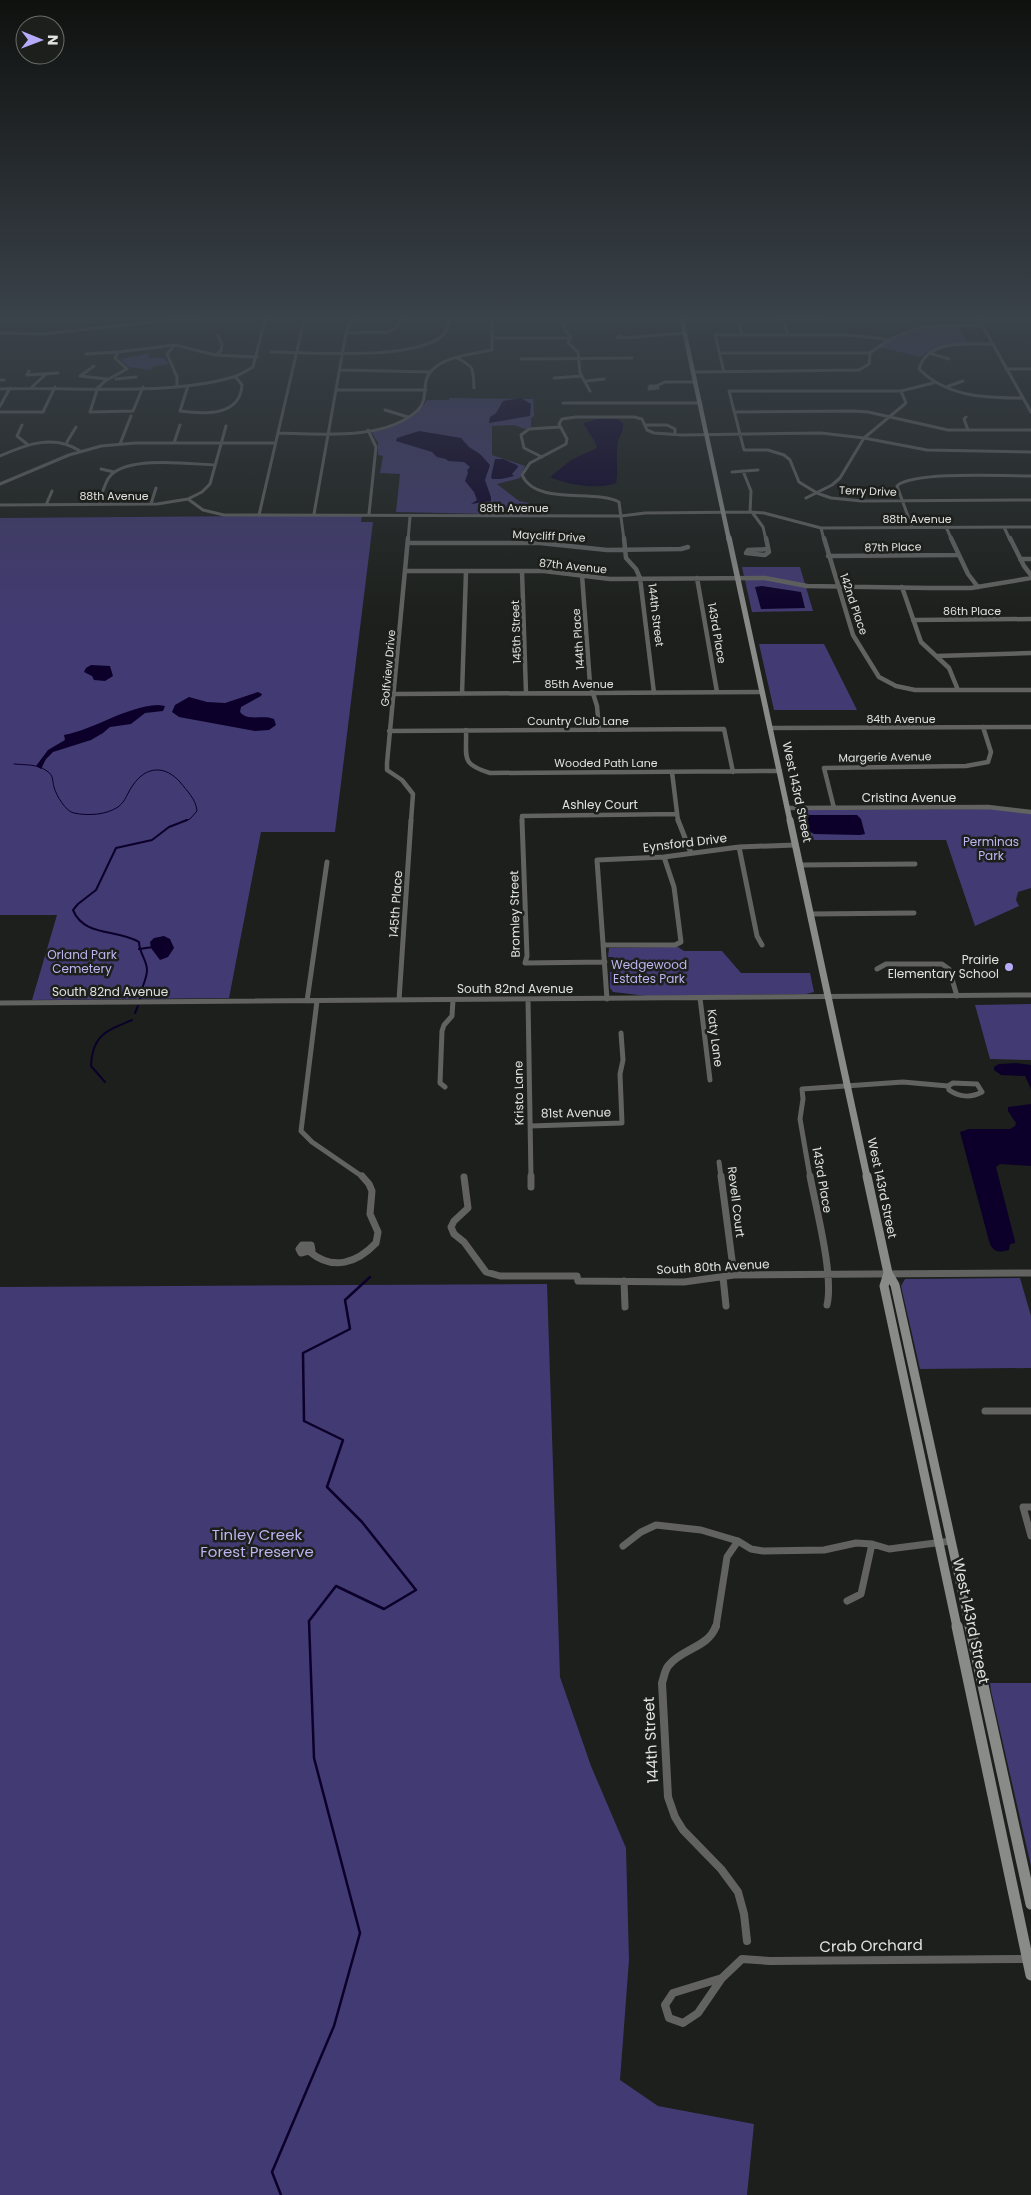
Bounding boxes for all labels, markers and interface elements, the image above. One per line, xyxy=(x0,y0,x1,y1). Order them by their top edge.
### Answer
north arrow xyxy=(15,15,65,65)
text: N xyxy=(43,35,63,46)
street label: Terry Drive xyxy=(839,482,897,500)
street label: 88th Avenue xyxy=(79,488,149,504)
street label: 88th Avenue xyxy=(479,500,549,516)
street label: 88th Avenue xyxy=(882,511,952,527)
street label: Maycliff Drive xyxy=(512,526,586,546)
street label: 87th Place xyxy=(864,539,922,555)
street label: 87th Avenue xyxy=(538,554,608,578)
street label: 142nd Place xyxy=(836,571,872,637)
street label: 144th Street xyxy=(644,582,668,648)
street label: 145th Street xyxy=(507,600,525,664)
street label: 143rd Place xyxy=(704,601,730,665)
street label: 86th Place xyxy=(943,603,1001,619)
street label: 144th Place xyxy=(568,608,588,670)
street label: Golfview Drive xyxy=(377,629,399,707)
street label: 85th Avenue xyxy=(544,676,614,692)
street label: 84th Avenue xyxy=(866,711,936,727)
street label: Country Club Lane xyxy=(527,713,629,729)
street label: West 143rd Street xyxy=(779,740,816,844)
street label: Margerie Avenue xyxy=(838,748,932,766)
street label: Wooded Path Lane xyxy=(554,755,658,771)
street label: Cristina Avenue xyxy=(862,789,956,806)
street label: Ashley Court xyxy=(562,796,638,813)
street label: Eynsford Drive xyxy=(642,829,728,856)
park label: Perminas Park xyxy=(963,833,1019,864)
street label: 145th Place xyxy=(385,870,406,938)
street label: Bromley Street xyxy=(505,870,524,958)
park label: Orland Park Cemetery xyxy=(47,946,118,977)
place label: Prairie Elementary School xyxy=(888,951,999,982)
park label: Wedgewood Estates Park xyxy=(611,956,687,987)
marker: Prairie Elementary School xyxy=(1003,961,1015,973)
street label: South 82nd Avenue xyxy=(457,980,573,997)
street label: South 82nd Avenue xyxy=(52,983,168,1000)
street label: Katy Lane xyxy=(704,1008,727,1068)
street label: Kristo Lane xyxy=(509,1061,528,1125)
street label: 81st Avenue xyxy=(541,1103,611,1122)
street label: West 143rd Street xyxy=(864,1136,901,1240)
street label: 143rd Place xyxy=(808,1145,837,1214)
street label: Revell Court xyxy=(724,1165,749,1238)
street label: South 80th Avenue xyxy=(656,1255,770,1278)
park label: Tinley Creek Forest Preserve xyxy=(200,1524,314,1562)
street label: West 143rd Street xyxy=(948,1556,995,1686)
street label: 144th Street xyxy=(638,1696,663,1784)
street label: Crab Orchard xyxy=(819,1934,923,1957)

